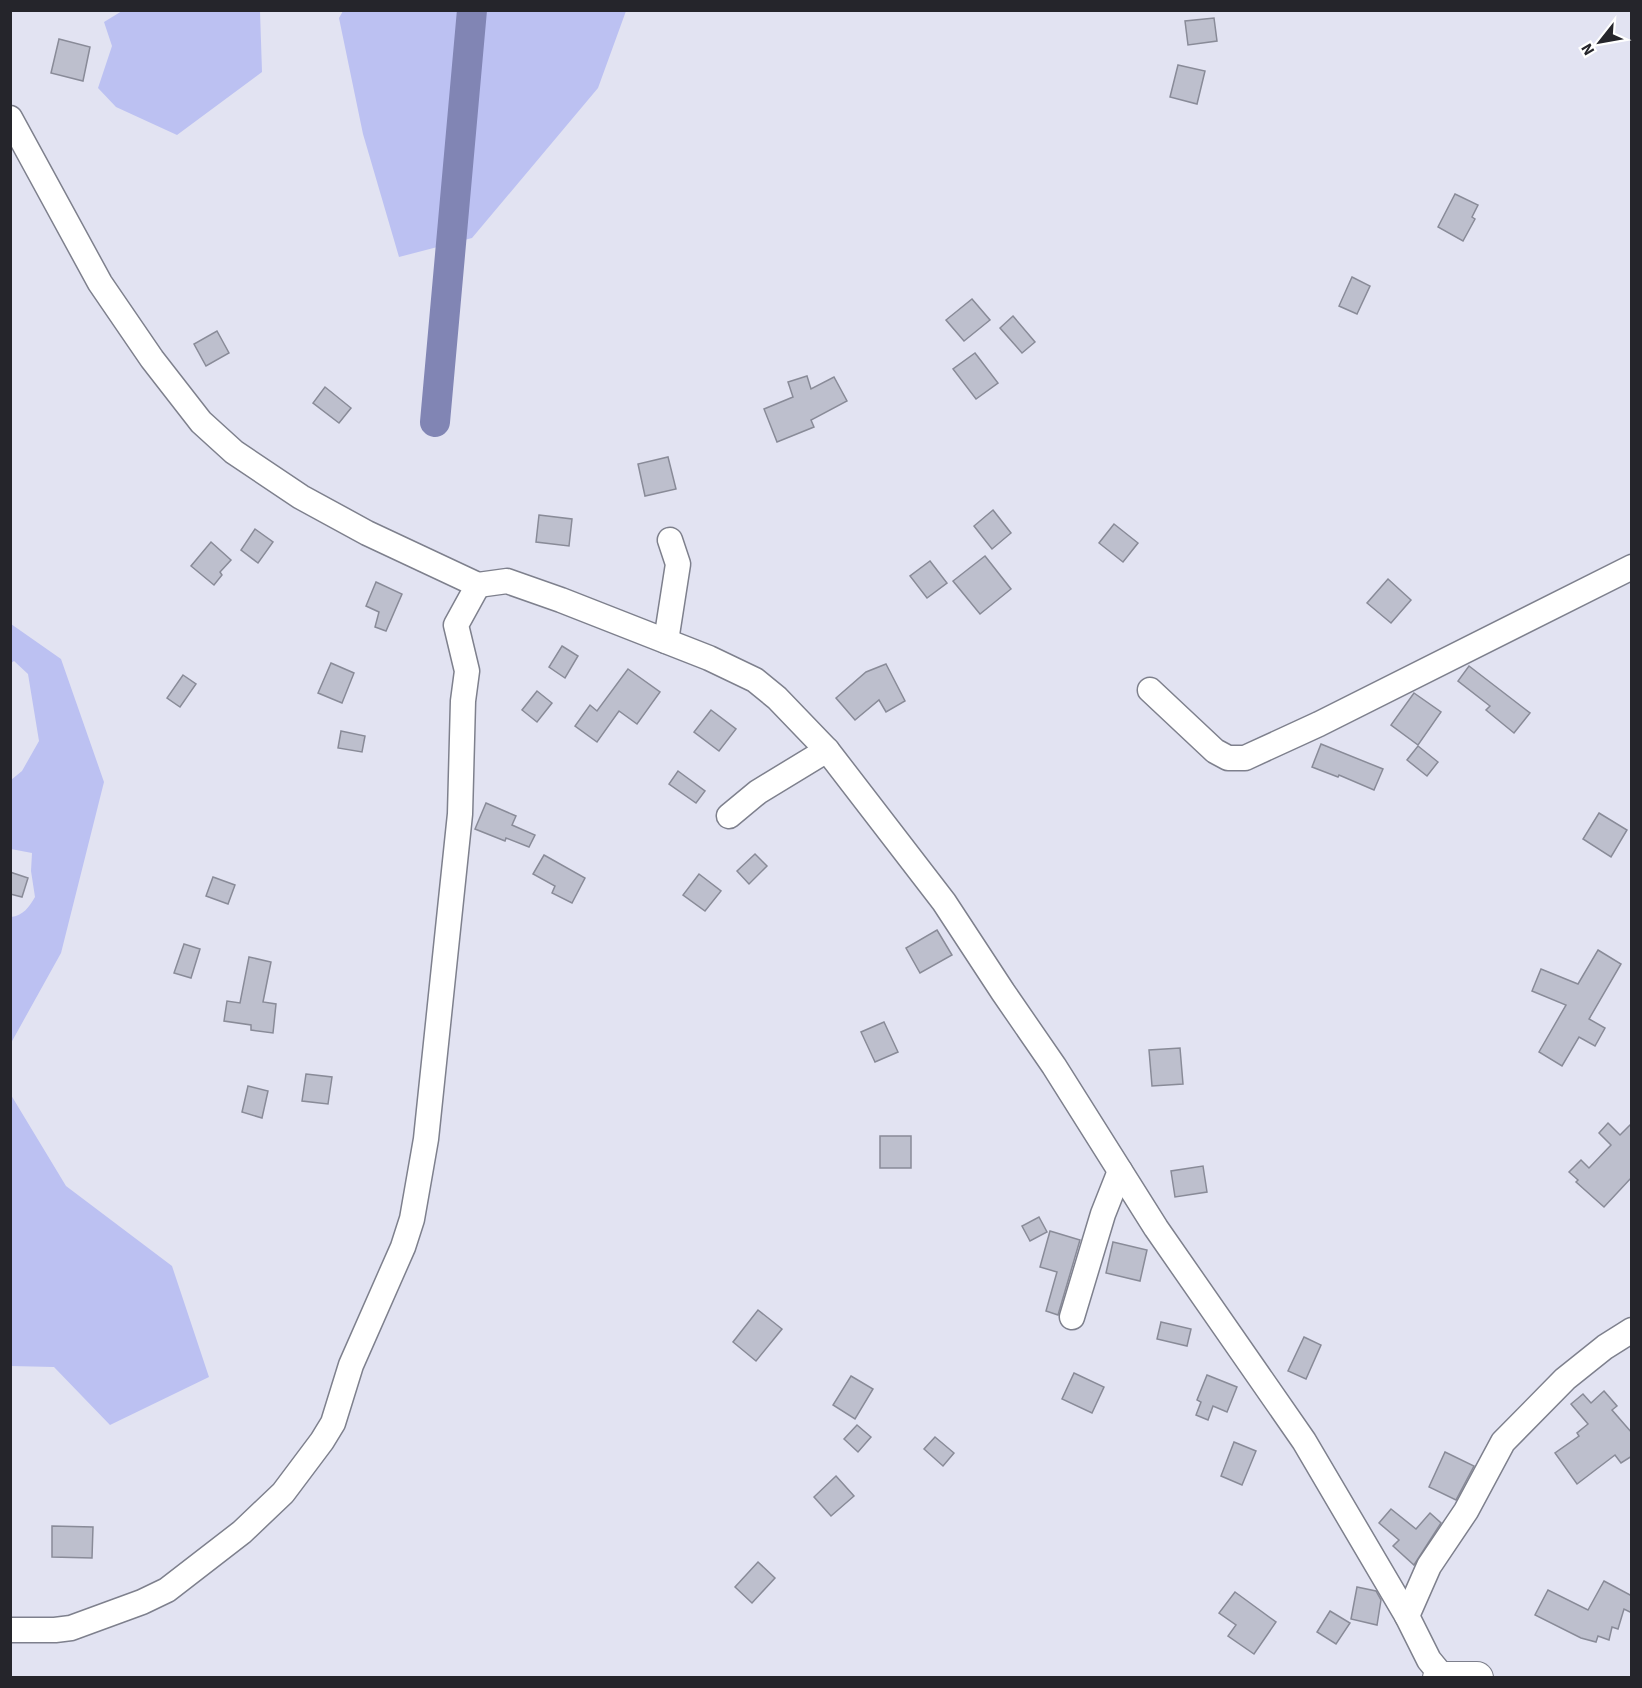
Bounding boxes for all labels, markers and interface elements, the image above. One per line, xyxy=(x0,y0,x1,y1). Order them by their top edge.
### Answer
north arrow xyxy=(1570,12,1630,72)
text: N xyxy=(1576,39,1600,59)

